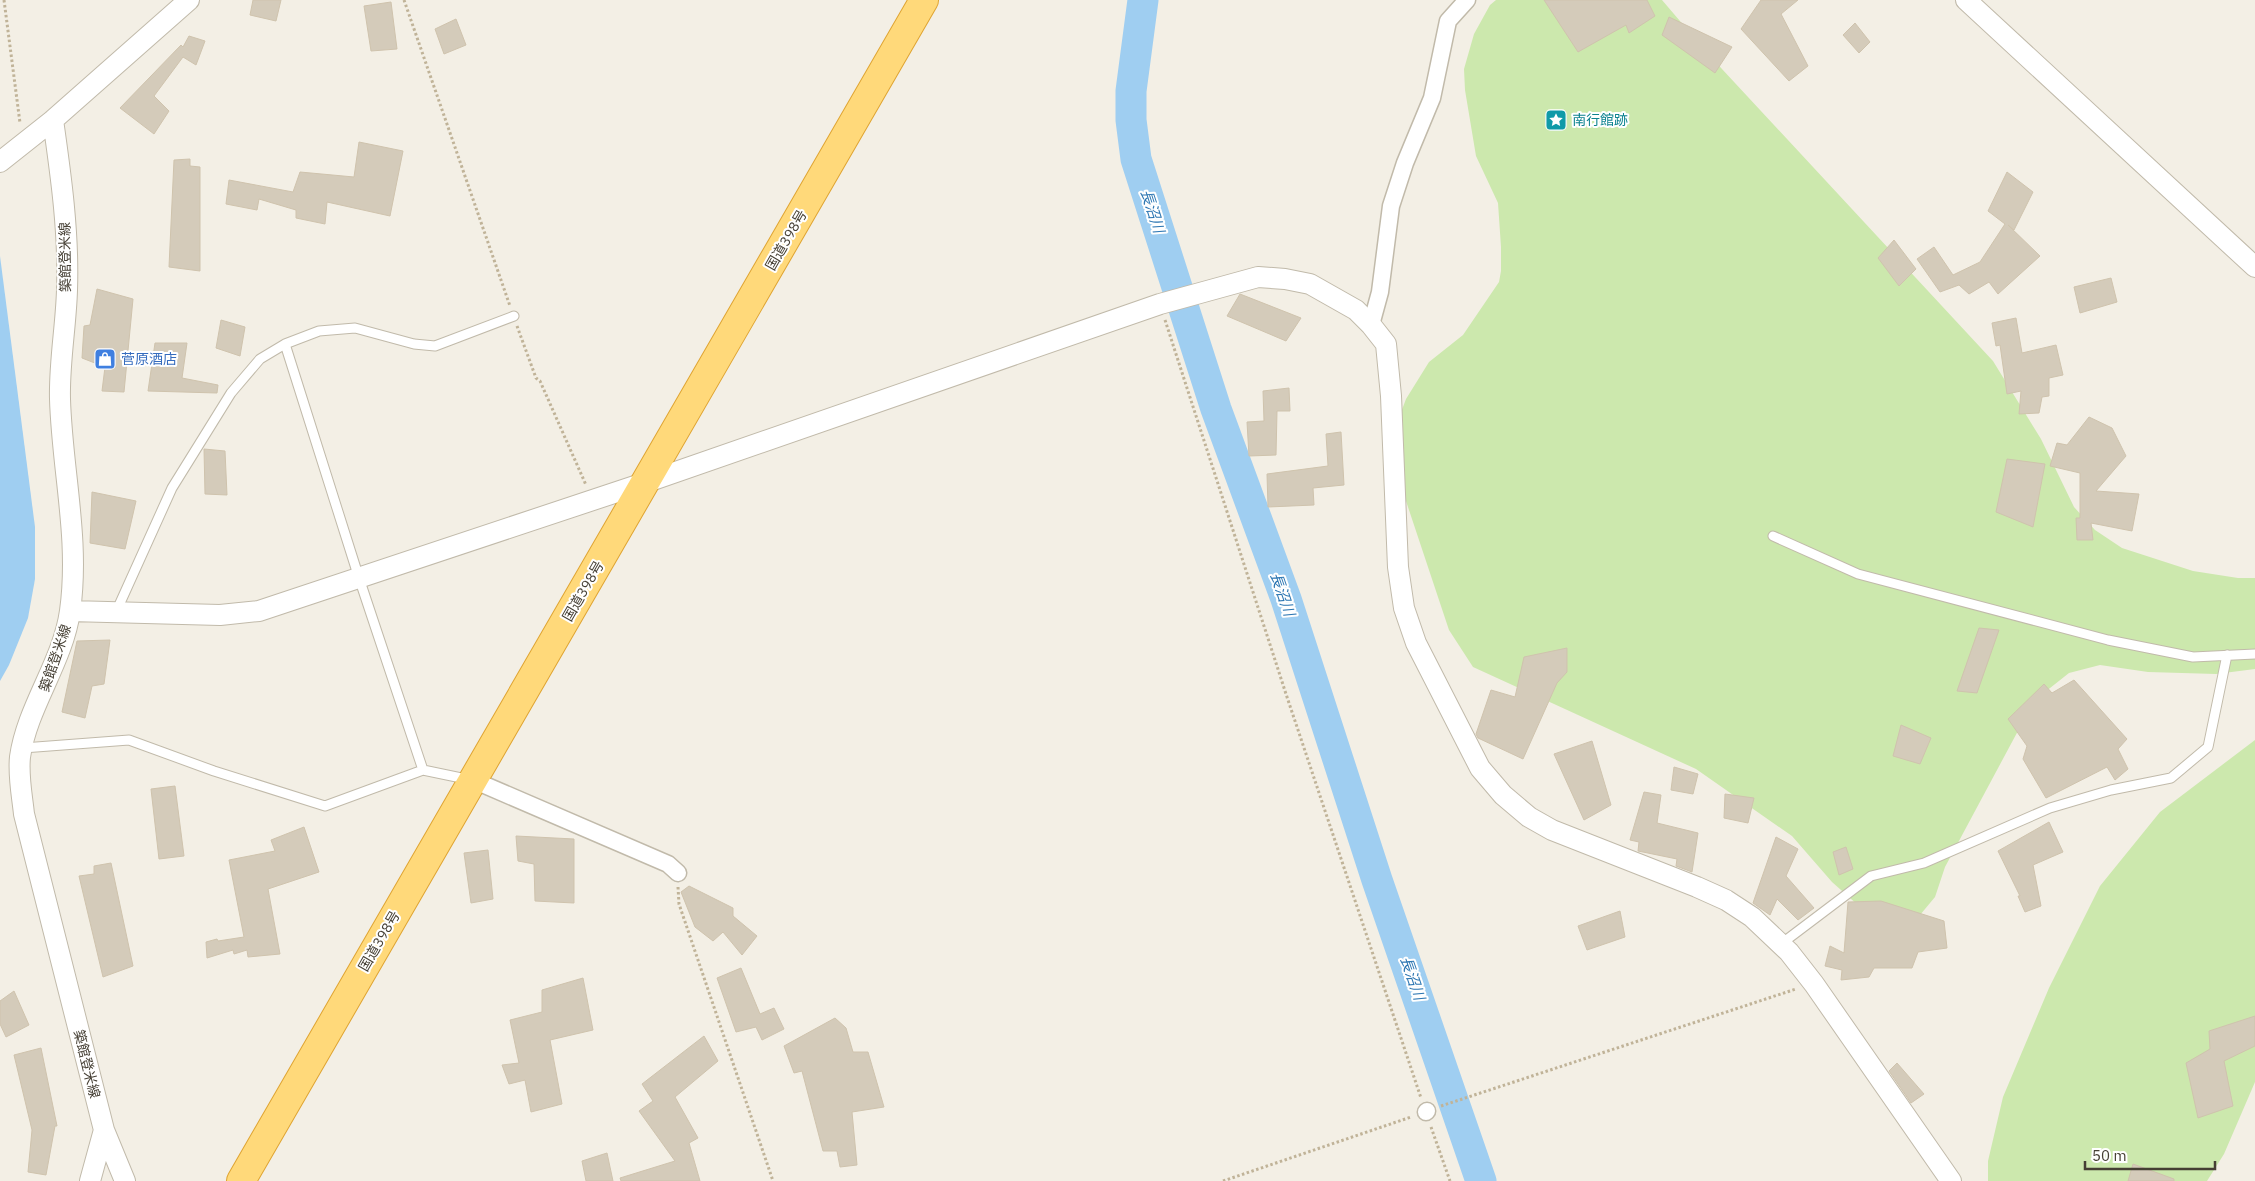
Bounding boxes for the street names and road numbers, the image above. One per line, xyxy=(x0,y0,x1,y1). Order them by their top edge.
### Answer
street label: 国道398号 xyxy=(761,206,811,274)
street label: 築館登米線 xyxy=(55,222,75,292)
street label: 国道398号 xyxy=(558,557,608,625)
street label: 築館登米線 xyxy=(35,622,75,694)
street label: 国道398号 xyxy=(354,907,404,975)
street label: 築館登米線 xyxy=(70,1028,104,1100)

